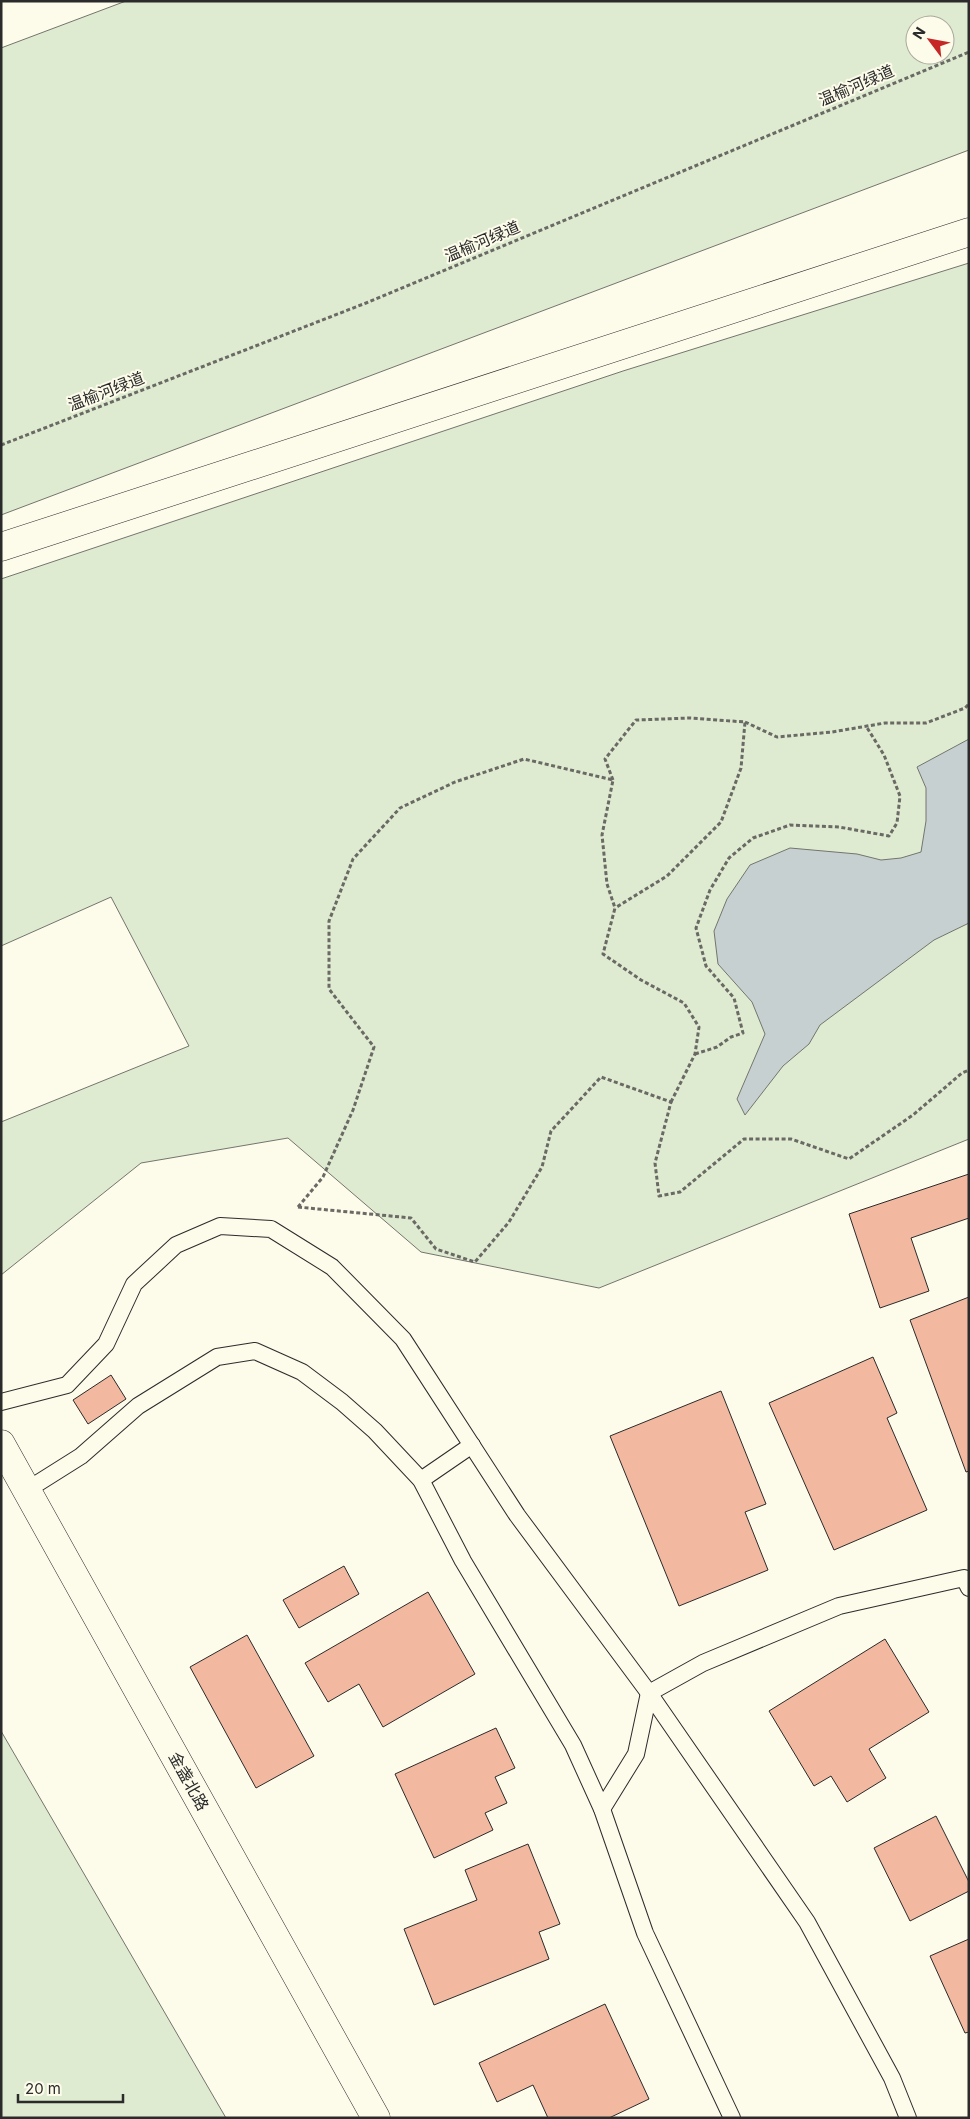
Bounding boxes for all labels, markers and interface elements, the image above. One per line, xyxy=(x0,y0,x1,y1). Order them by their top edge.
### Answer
north arrow xyxy=(905,15,955,65)
text: N xyxy=(909,24,929,42)
street label: 温榆河绿道 xyxy=(815,60,897,110)
street label: 温榆河绿道 xyxy=(441,216,523,266)
street label: 温榆河绿道 xyxy=(65,367,147,415)
street label: 金盏北路 xyxy=(165,1748,213,1814)
scale bar xyxy=(18,2072,122,2104)
text: 20 m xyxy=(25,2079,61,2098)

